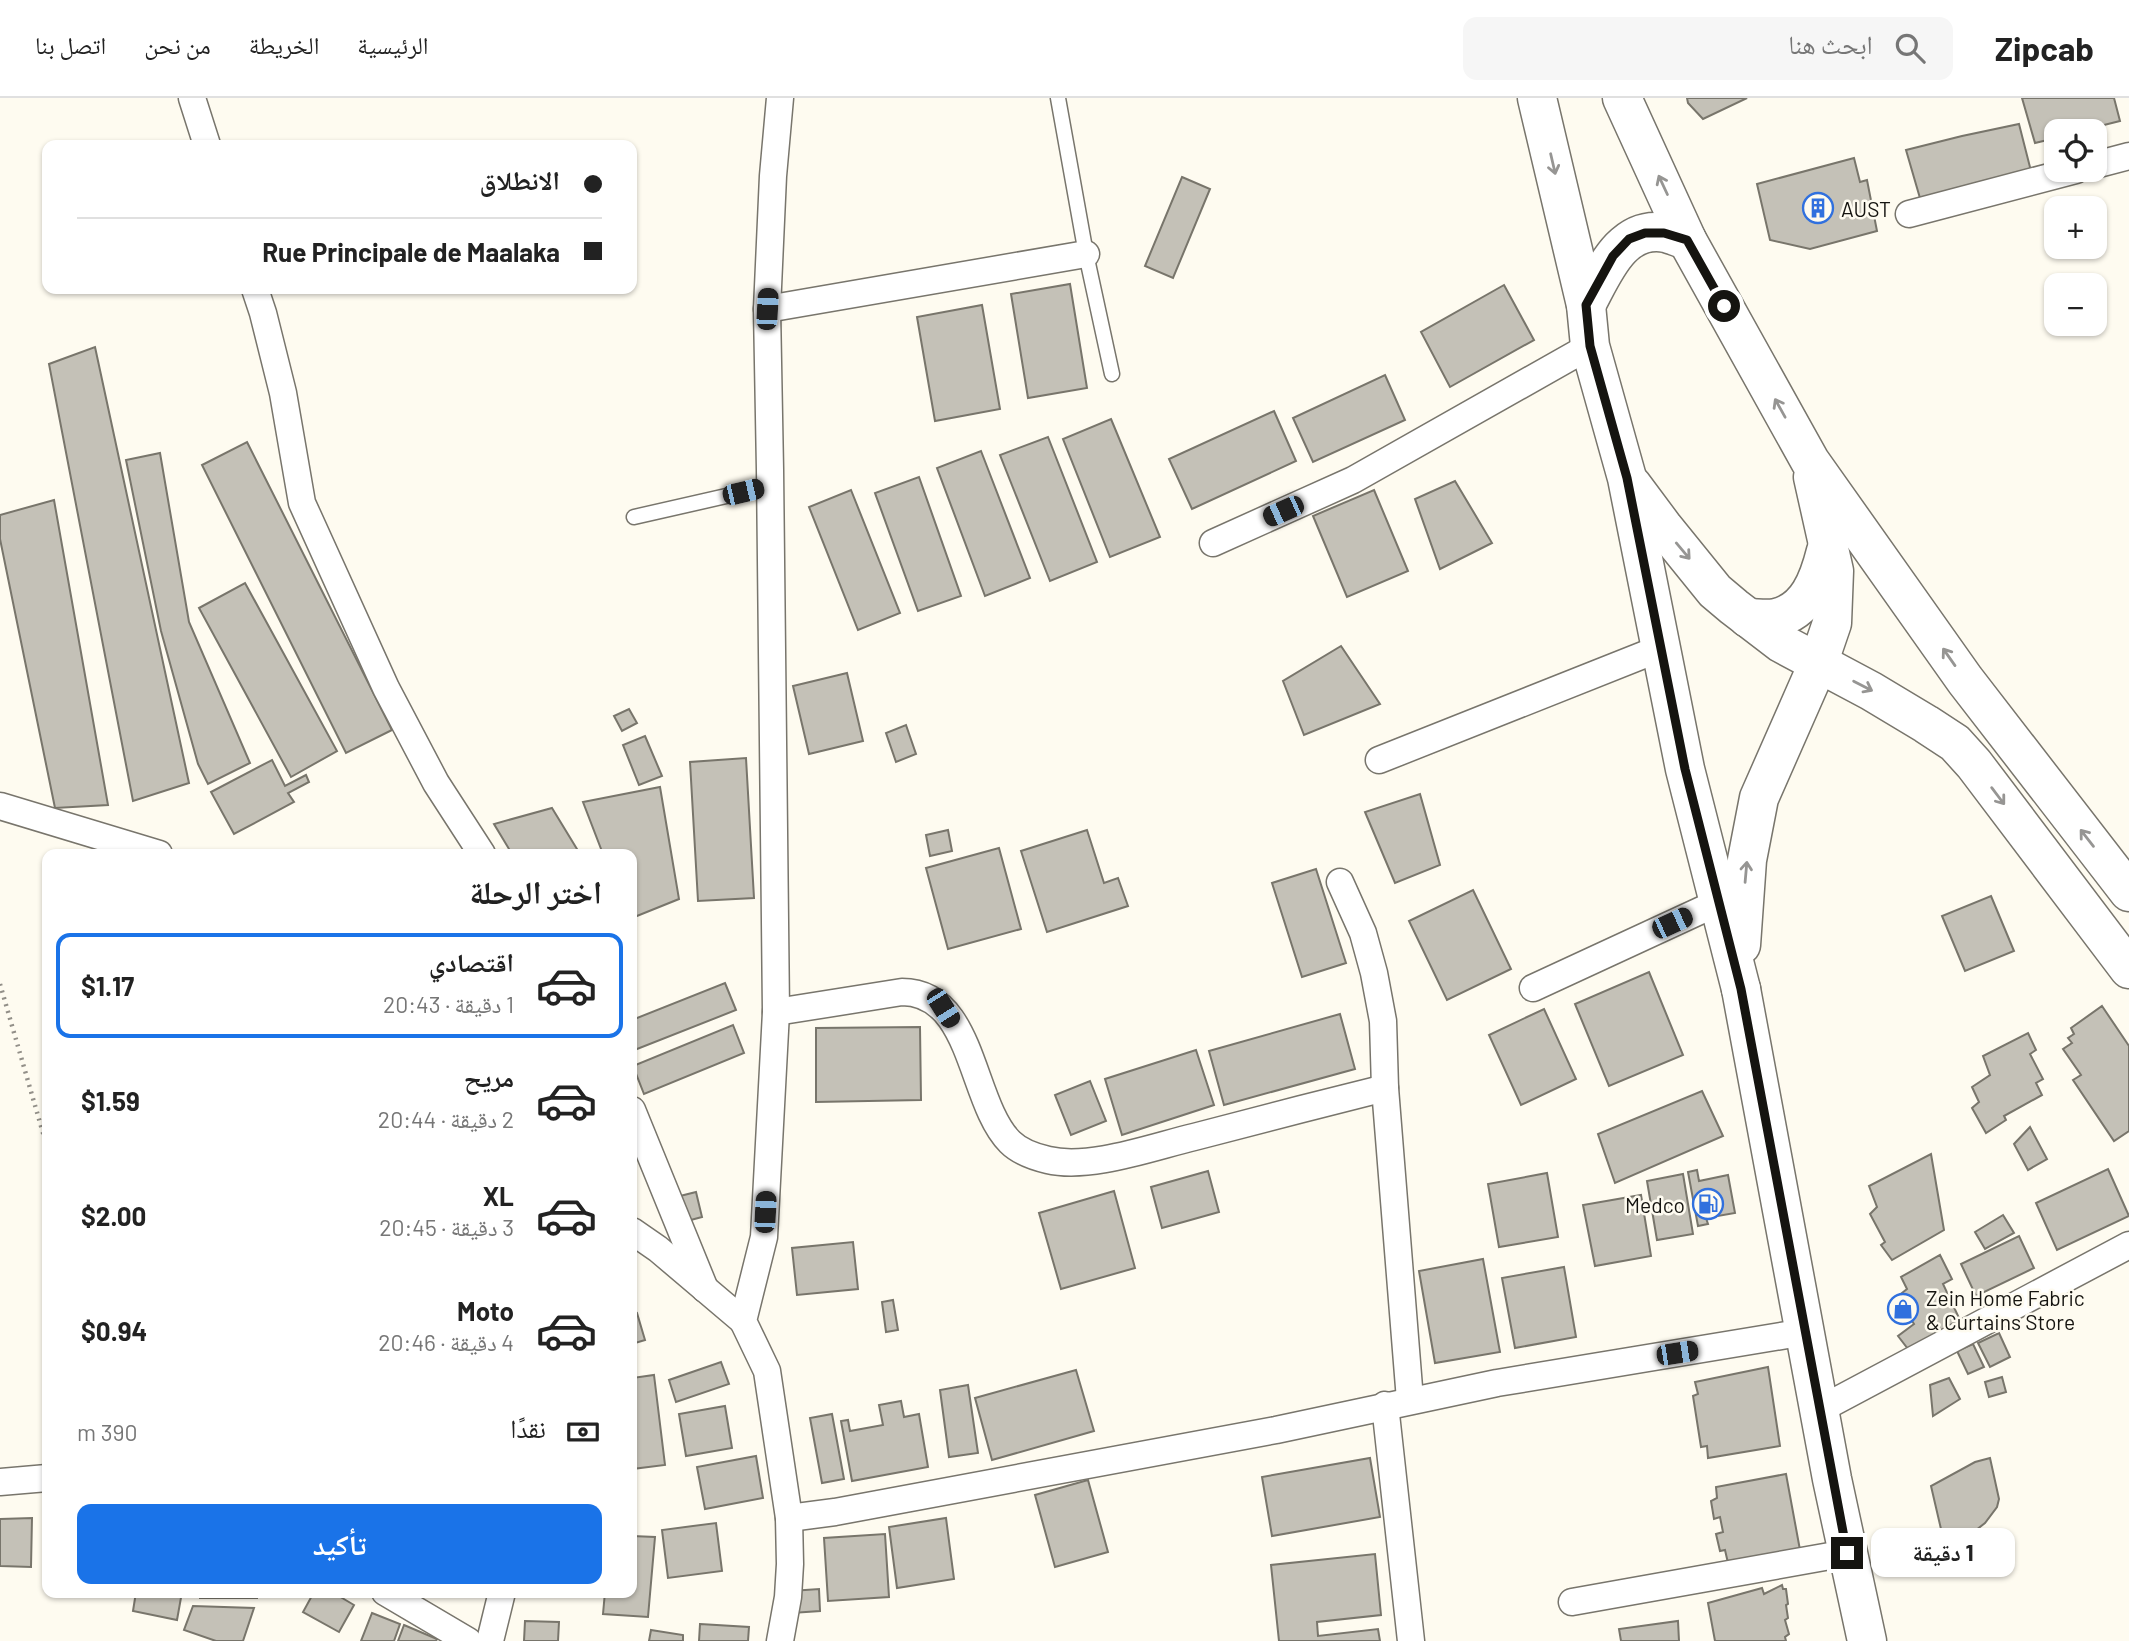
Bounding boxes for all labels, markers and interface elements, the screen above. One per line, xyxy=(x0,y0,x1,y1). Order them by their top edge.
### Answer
search box xyxy=(1463,17,1953,80)
text: ابحث هنا xyxy=(1788,28,1873,59)
text: Zipcab xyxy=(1995,28,2094,68)
icon: search xyxy=(1891,29,1929,67)
text: اتصل بنا xyxy=(35,30,106,59)
text: من نحن xyxy=(144,30,211,59)
text: الخريطة xyxy=(249,30,319,59)
text: الرئيسية xyxy=(357,30,429,59)
map controls xyxy=(2044,119,2107,336)
button: locate xyxy=(2044,119,2107,182)
one-way arrow xyxy=(1547,153,1560,175)
text: الانطلاق xyxy=(480,164,560,195)
one-way arrow xyxy=(1656,175,1669,196)
building icon: AUST xyxy=(1801,191,1835,225)
place label: AUST xyxy=(1841,196,1891,221)
button: + xyxy=(2044,196,2107,259)
text: Rue Principale de Maalaka xyxy=(262,236,560,267)
button: − xyxy=(2044,273,2107,336)
car xyxy=(756,287,779,331)
route start xyxy=(1708,290,1740,322)
one-way arrow xyxy=(1773,398,1786,419)
car xyxy=(721,477,766,507)
car xyxy=(1260,493,1307,529)
one-way arrow xyxy=(1675,542,1691,560)
one-way arrow xyxy=(1942,648,1956,667)
one-way arrow xyxy=(1852,680,1873,694)
one-way arrow xyxy=(1991,787,2006,805)
one-way arrow xyxy=(2080,829,2095,847)
one-way arrow xyxy=(1740,861,1753,883)
text: اختر الرحلة xyxy=(469,872,602,910)
car xyxy=(1649,905,1696,941)
text: اقتصادي xyxy=(429,946,514,977)
icon: car xyxy=(535,954,598,1017)
text: $1.17 xyxy=(81,970,134,1001)
car xyxy=(923,985,964,1031)
text: 1 دقيقة · 20:43 xyxy=(383,990,514,1018)
text: مريح xyxy=(464,1061,514,1092)
icon: car xyxy=(535,1069,598,1132)
text: $1.59 xyxy=(81,1085,140,1116)
text: 2 دقيقة · 20:44 xyxy=(378,1105,514,1133)
text: XL xyxy=(483,1180,514,1211)
icon: car xyxy=(535,1184,598,1247)
fuel station icon: Medco xyxy=(1691,1187,1725,1221)
car xyxy=(754,1190,777,1234)
place label: Medco xyxy=(1625,1192,1685,1217)
text: $2.00 xyxy=(81,1200,146,1231)
text: 3 دقيقة · 20:45 xyxy=(379,1213,514,1241)
place label: Zein Home Fabric & Curtains Store xyxy=(1926,1285,2085,1334)
shop icon: Zein Home Fabric & Curtains Store xyxy=(1886,1292,1920,1326)
text: Moto xyxy=(457,1295,514,1326)
icon: car xyxy=(535,1299,598,1362)
text: $0.94 xyxy=(81,1315,147,1346)
text: 4 دقيقة · 20:46 xyxy=(378,1328,514,1356)
car xyxy=(1655,1339,1700,1367)
text: نقدًا xyxy=(510,1412,546,1443)
icon: cash xyxy=(564,1413,602,1451)
text: 390 m xyxy=(77,1418,137,1446)
button: تأكيد xyxy=(77,1504,602,1584)
callout: 1 دقيقة xyxy=(1871,1528,2015,1578)
route end xyxy=(1831,1537,1863,1569)
text: 1 دقيقة xyxy=(1912,1538,1974,1566)

